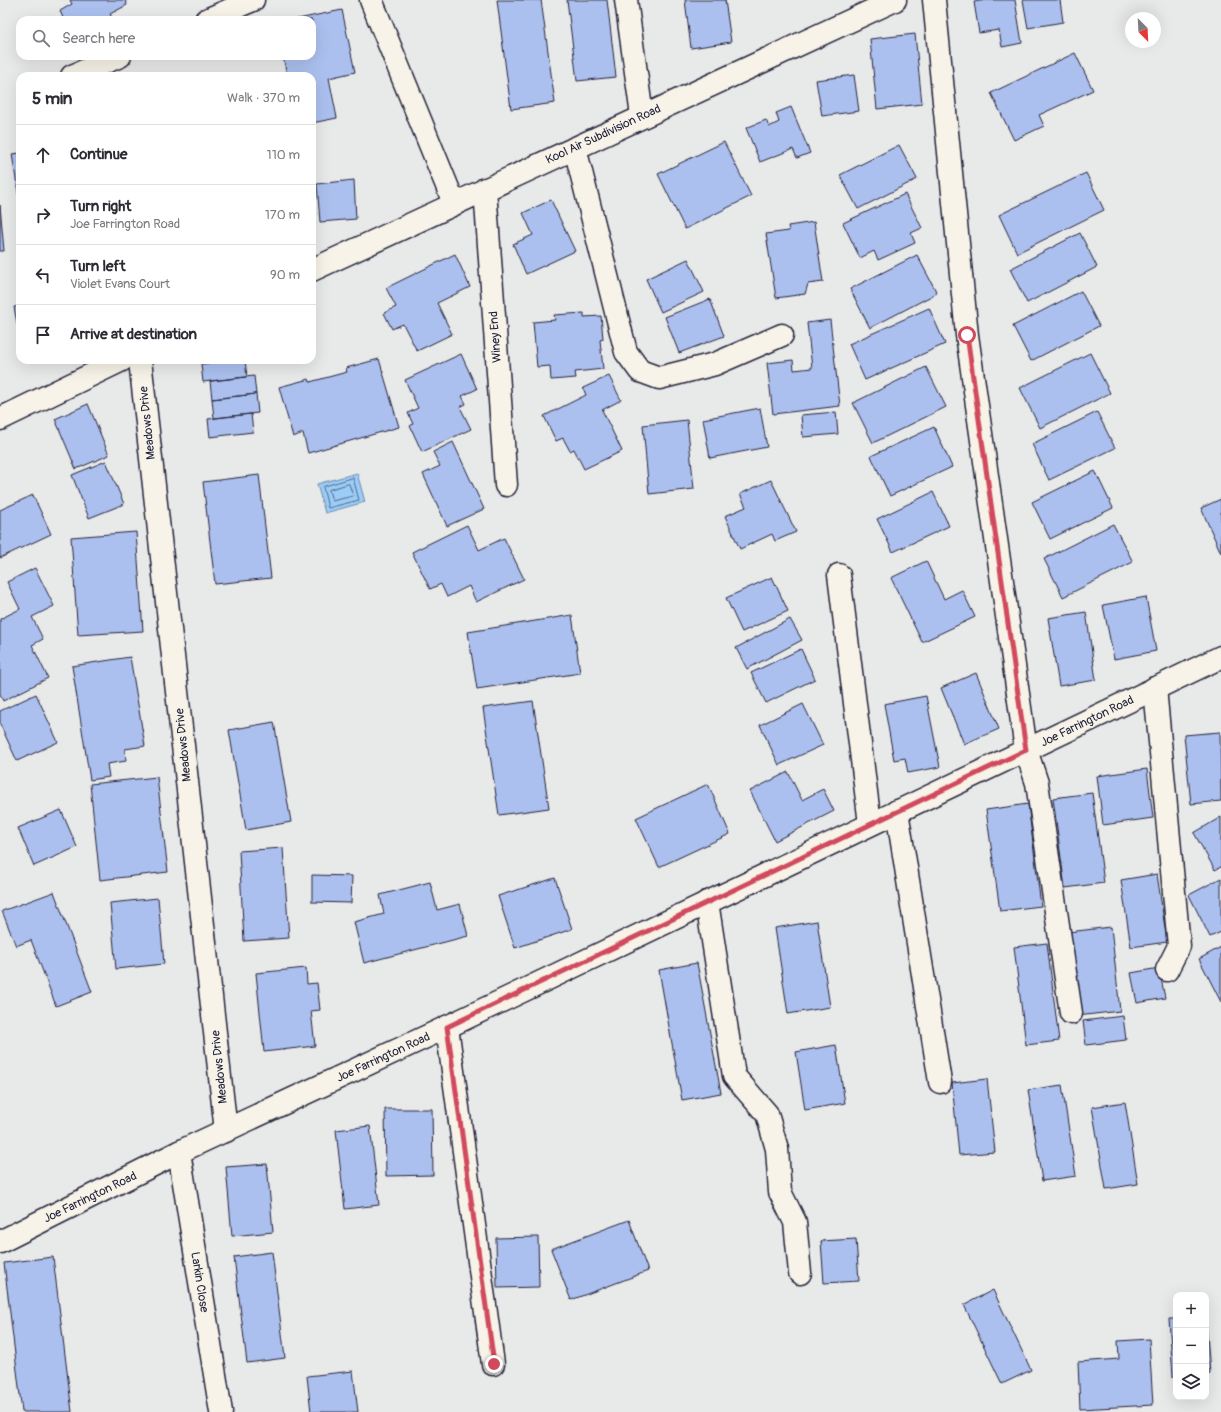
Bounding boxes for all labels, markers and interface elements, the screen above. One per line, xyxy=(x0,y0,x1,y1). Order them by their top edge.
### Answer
north arrow xyxy=(1125,12,1161,48)
search box xyxy=(16,16,316,60)
icon: search xyxy=(30,27,52,49)
text: Search here xyxy=(62,29,135,48)
text: 5 min xyxy=(32,88,72,109)
text: Walk · 370 m xyxy=(227,90,300,106)
street label: Kool Air Subdivision Road xyxy=(543,101,663,168)
icon: ahead xyxy=(32,144,54,166)
text: Continue xyxy=(70,145,128,164)
text: 110 m xyxy=(267,147,300,163)
text: Turn right xyxy=(70,197,131,216)
icon: right xyxy=(32,204,54,226)
text: 170 m xyxy=(265,207,300,223)
text: Joe Farrington Road xyxy=(70,216,180,232)
text: Turn left xyxy=(70,257,126,276)
icon: left xyxy=(32,264,54,286)
text: 90 m xyxy=(270,267,300,283)
text: Violet Evans Court xyxy=(70,276,170,292)
street label: Winey End xyxy=(486,311,505,363)
icon: arrive xyxy=(32,324,54,346)
text: Arrive at destination xyxy=(70,325,197,344)
route start xyxy=(958,326,976,344)
street label: Meadows Drive xyxy=(136,385,159,460)
street label: Joe Farrington Road xyxy=(1038,692,1136,750)
street label: Meadows Drive xyxy=(172,707,195,782)
street label: Meadows Drive xyxy=(208,1029,231,1104)
street label: Joe Farrington Road xyxy=(334,1029,433,1086)
street label: Joe Farrington Road xyxy=(41,1168,139,1226)
street label: Larkin Close xyxy=(187,1251,212,1313)
map controls xyxy=(1173,1292,1209,1400)
button: + xyxy=(1173,1292,1209,1328)
button: − xyxy=(1173,1328,1209,1364)
route end xyxy=(485,1355,503,1373)
button: layers xyxy=(1173,1364,1209,1400)

